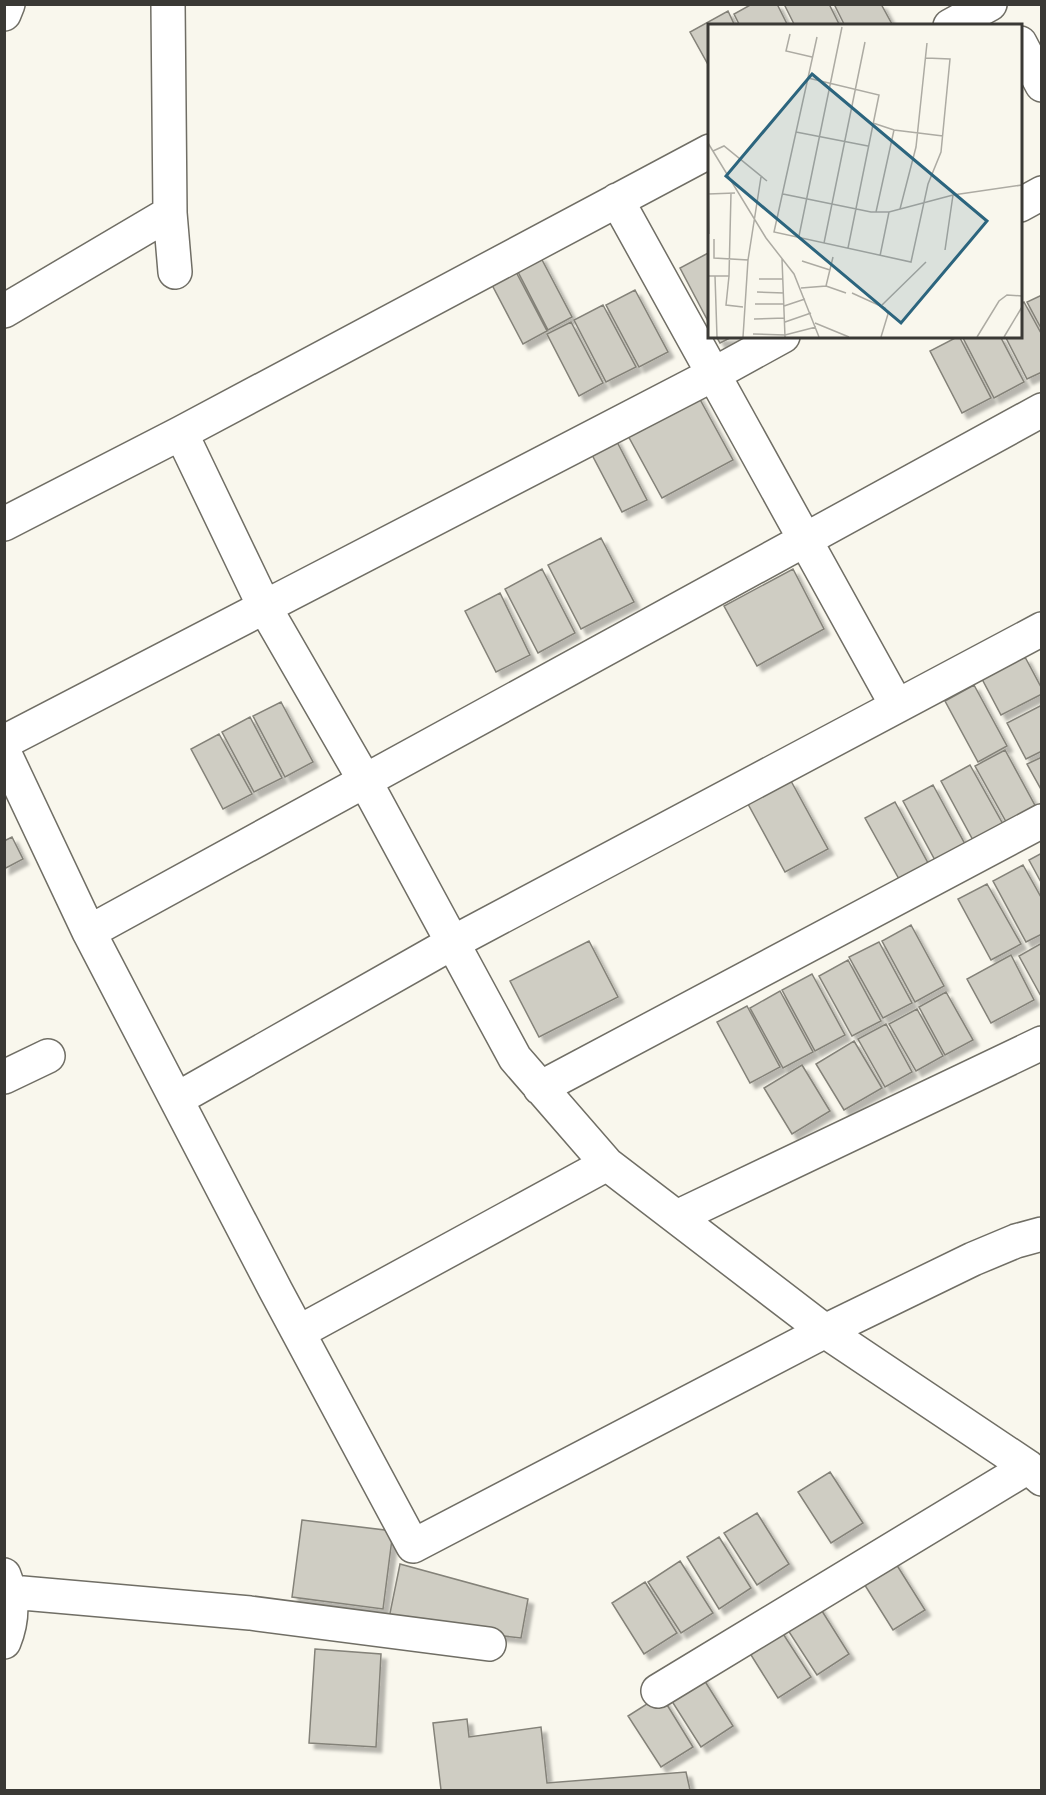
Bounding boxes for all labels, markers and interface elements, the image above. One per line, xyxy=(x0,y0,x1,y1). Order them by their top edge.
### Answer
inset map xyxy=(708,24,1022,338)

